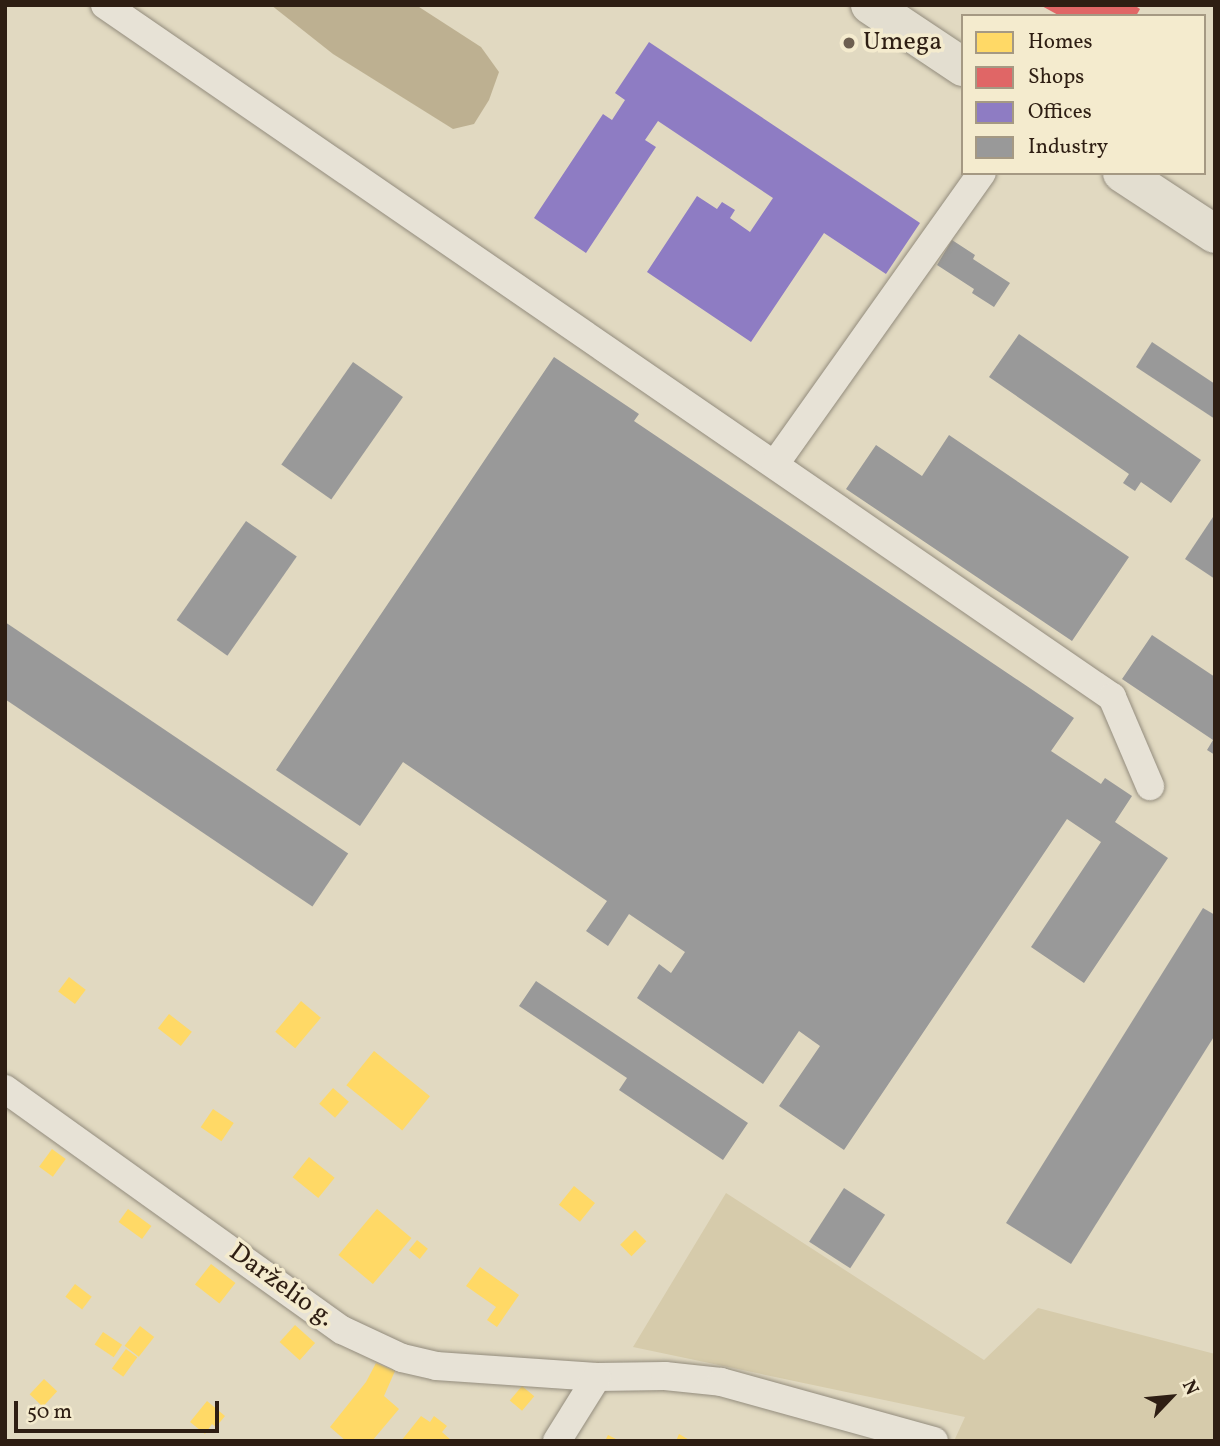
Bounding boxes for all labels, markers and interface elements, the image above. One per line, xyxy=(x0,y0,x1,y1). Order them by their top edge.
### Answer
legend xyxy=(961,14,1206,175)
place label: Umega xyxy=(863,27,942,59)
text: Homes xyxy=(1028,28,1093,57)
marker: Umega xyxy=(841,35,857,51)
text: Shops xyxy=(1028,63,1084,92)
text: Offices xyxy=(1028,98,1092,127)
text: Industry xyxy=(1028,133,1108,162)
street label: Darželio g. xyxy=(222,1237,340,1335)
north arrow xyxy=(1136,1362,1206,1432)
text: N xyxy=(1175,1376,1205,1400)
scale bar xyxy=(18,1386,222,1430)
text: 50 m xyxy=(27,1398,72,1427)

